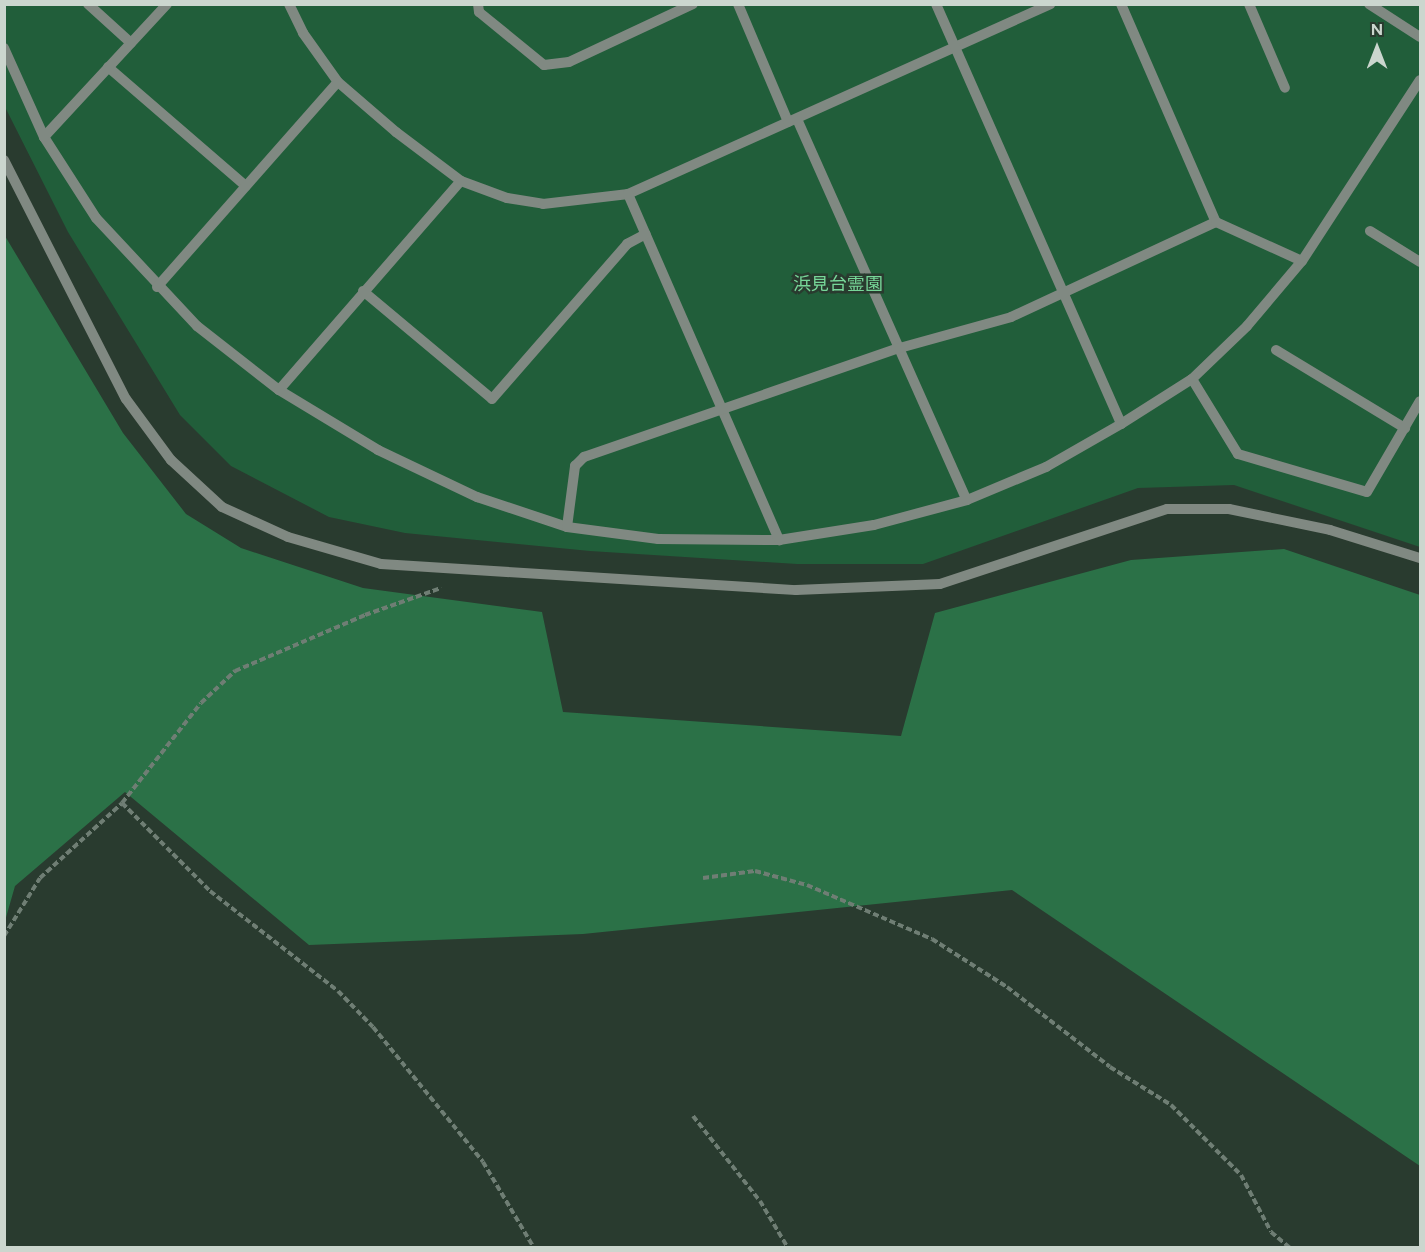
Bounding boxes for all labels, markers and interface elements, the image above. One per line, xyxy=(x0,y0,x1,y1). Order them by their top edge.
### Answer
north arrow xyxy=(1347,18,1407,78)
text: N xyxy=(1371,20,1383,39)
park label: 浜見台霊園 xyxy=(793,273,883,295)

